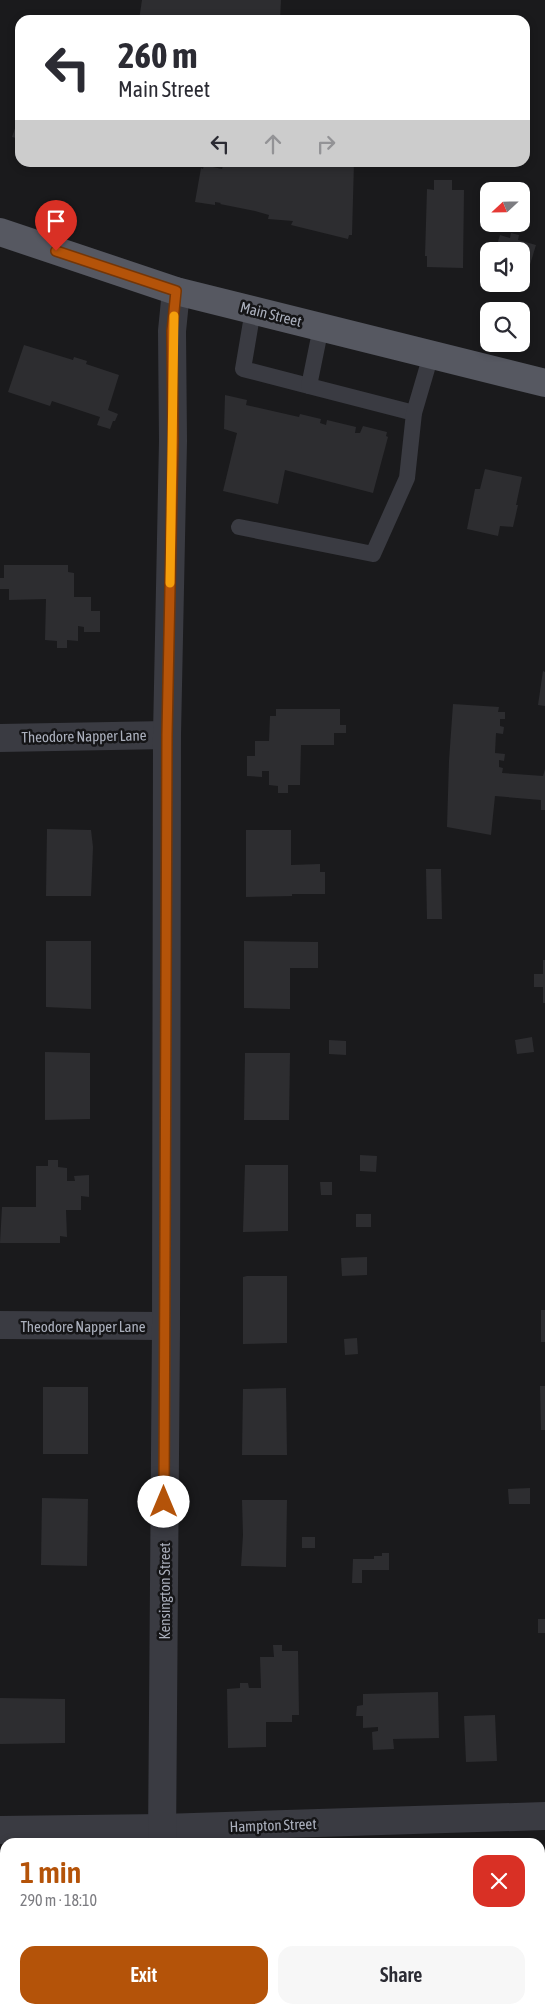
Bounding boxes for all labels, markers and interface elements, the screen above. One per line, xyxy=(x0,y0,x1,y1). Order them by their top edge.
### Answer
icon: left xyxy=(35,35,100,100)
text: 260 m xyxy=(118,35,197,75)
text: Main Street xyxy=(118,76,210,102)
icon: left xyxy=(206,130,234,158)
icon: ahead xyxy=(259,130,287,158)
icon: right xyxy=(312,130,340,158)
north arrow xyxy=(480,182,530,232)
map controls xyxy=(480,182,530,352)
pin xyxy=(35,200,77,251)
icon: arrive xyxy=(42,207,70,235)
button: sound xyxy=(480,242,530,292)
street label: Main Street xyxy=(239,298,303,330)
button: search xyxy=(480,302,530,352)
street label: Theodore Napper Lane xyxy=(21,726,147,746)
street label: Theodore Napper Lane xyxy=(21,1318,146,1335)
position arrow xyxy=(137,1475,189,1527)
street label: Kensington Street xyxy=(156,1542,173,1640)
street label: Hampton Street xyxy=(229,1815,317,1835)
text: 1 min xyxy=(20,1855,81,1889)
button: close xyxy=(473,1855,525,1907)
text: 290 m · 18:10 xyxy=(20,1891,97,1909)
button: Exit xyxy=(20,1946,268,2004)
button: Share xyxy=(278,1946,525,2004)

